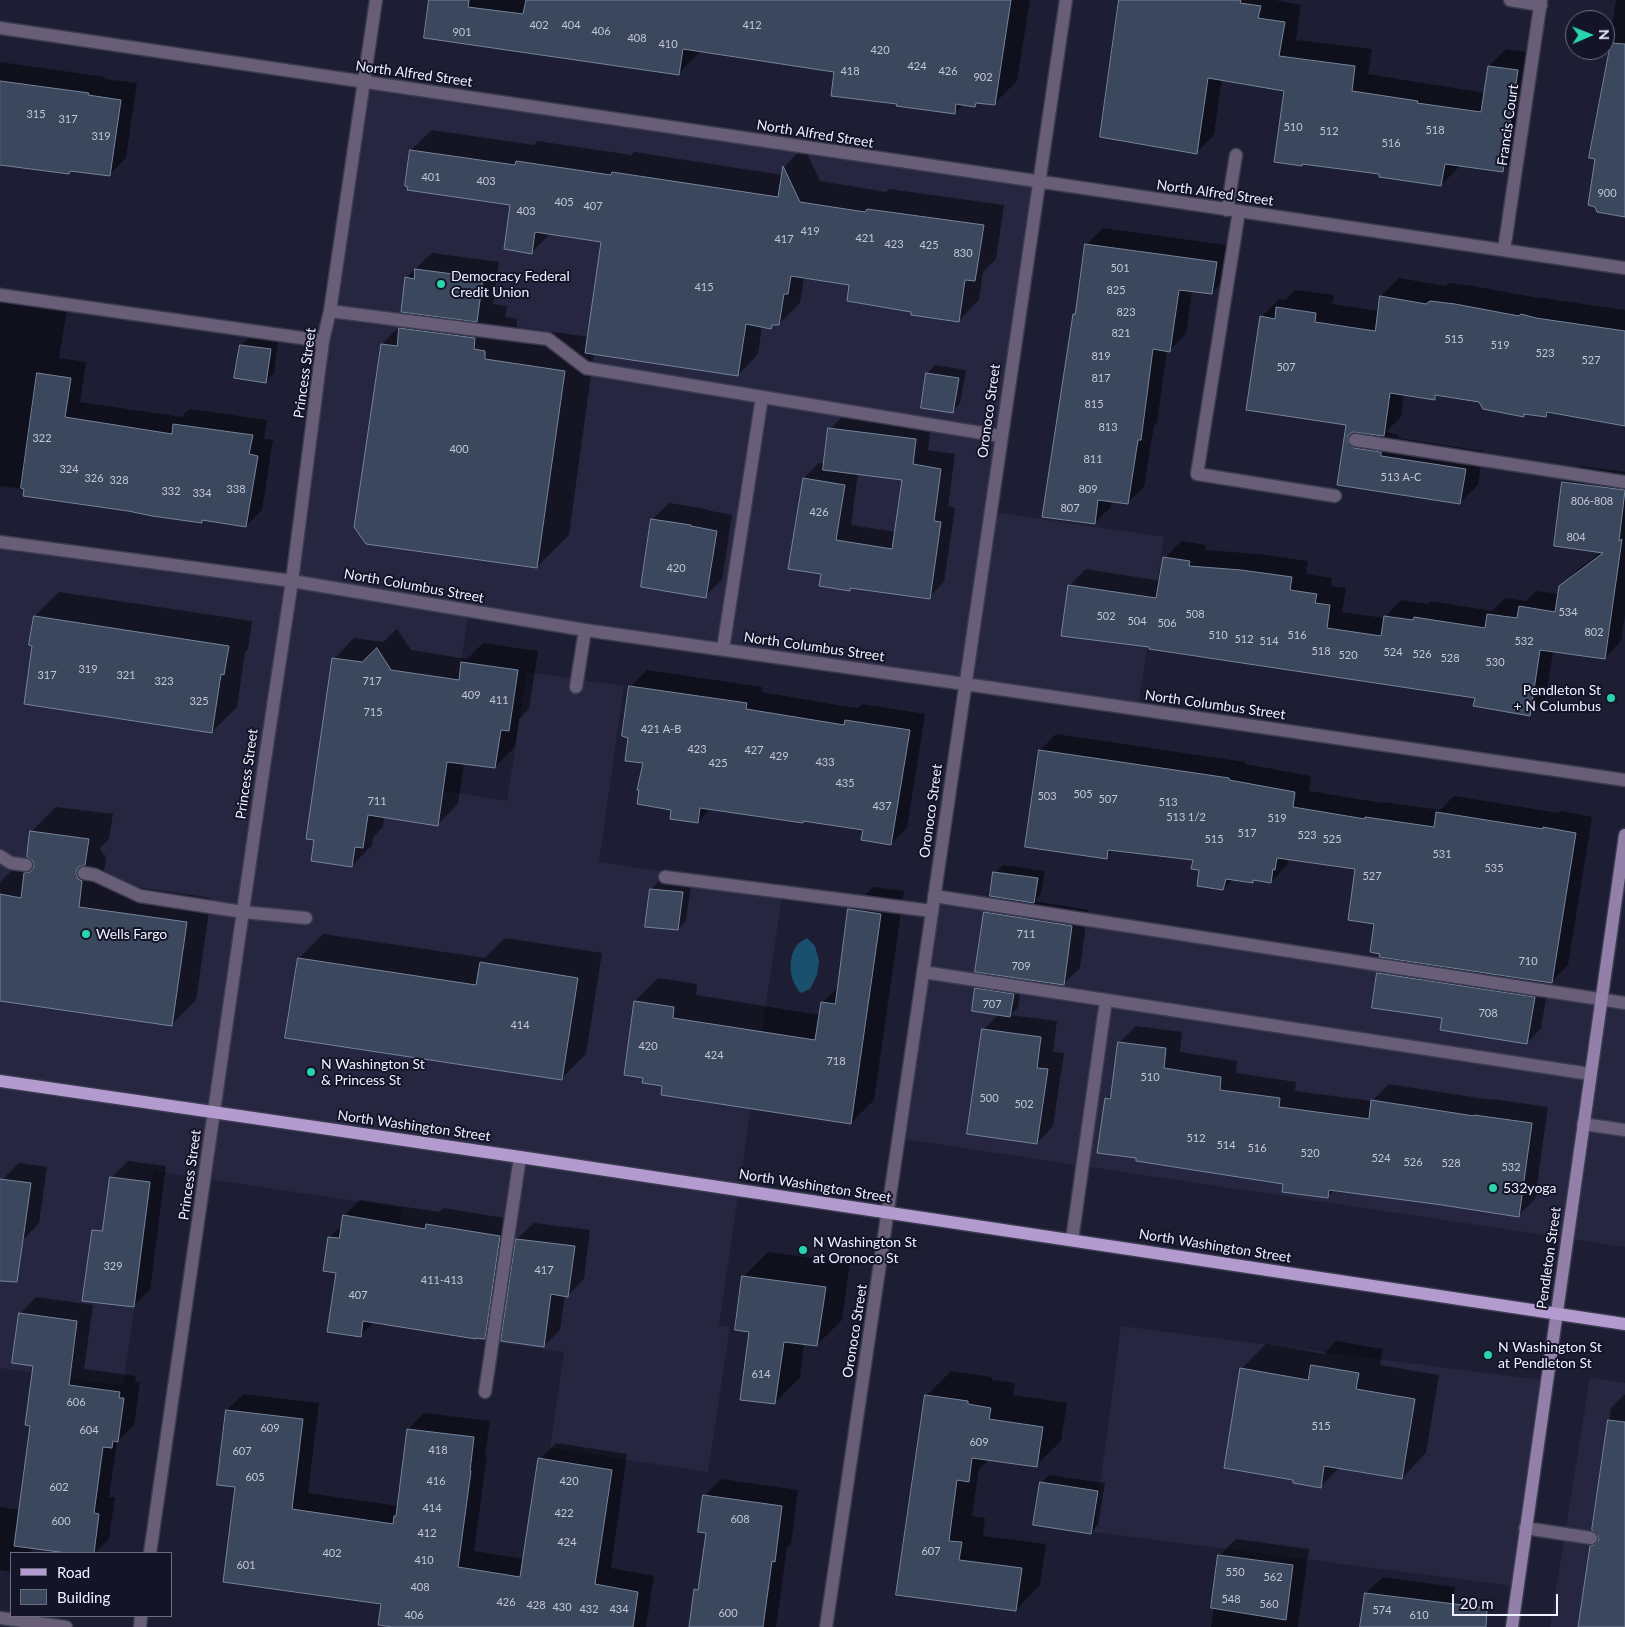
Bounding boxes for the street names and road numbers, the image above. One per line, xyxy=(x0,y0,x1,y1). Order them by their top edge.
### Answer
street label: North Alfred Street xyxy=(354,57,474,91)
street label: Francis Court xyxy=(1494,83,1522,167)
street label: North Alfred Street xyxy=(755,116,875,152)
street label: North Alfred Street xyxy=(1155,176,1275,210)
street label: Princess Street xyxy=(290,327,320,419)
street label: Oronoco Street xyxy=(974,363,1004,459)
street label: North Columbus Street xyxy=(343,565,485,607)
street label: North Columbus Street xyxy=(743,629,885,665)
street label: North Columbus Street xyxy=(1144,687,1286,723)
street label: Princess Street xyxy=(232,728,262,820)
street label: Oronoco Street xyxy=(916,763,946,859)
street label: North Washington Street xyxy=(337,1107,491,1145)
street label: Princess Street xyxy=(175,1129,205,1221)
street label: North Washington Street xyxy=(738,1166,892,1206)
street label: Pendleton Street xyxy=(1534,1206,1564,1310)
street label: North Washington Street xyxy=(1138,1226,1292,1266)
street label: Oronoco Street xyxy=(839,1283,871,1379)

